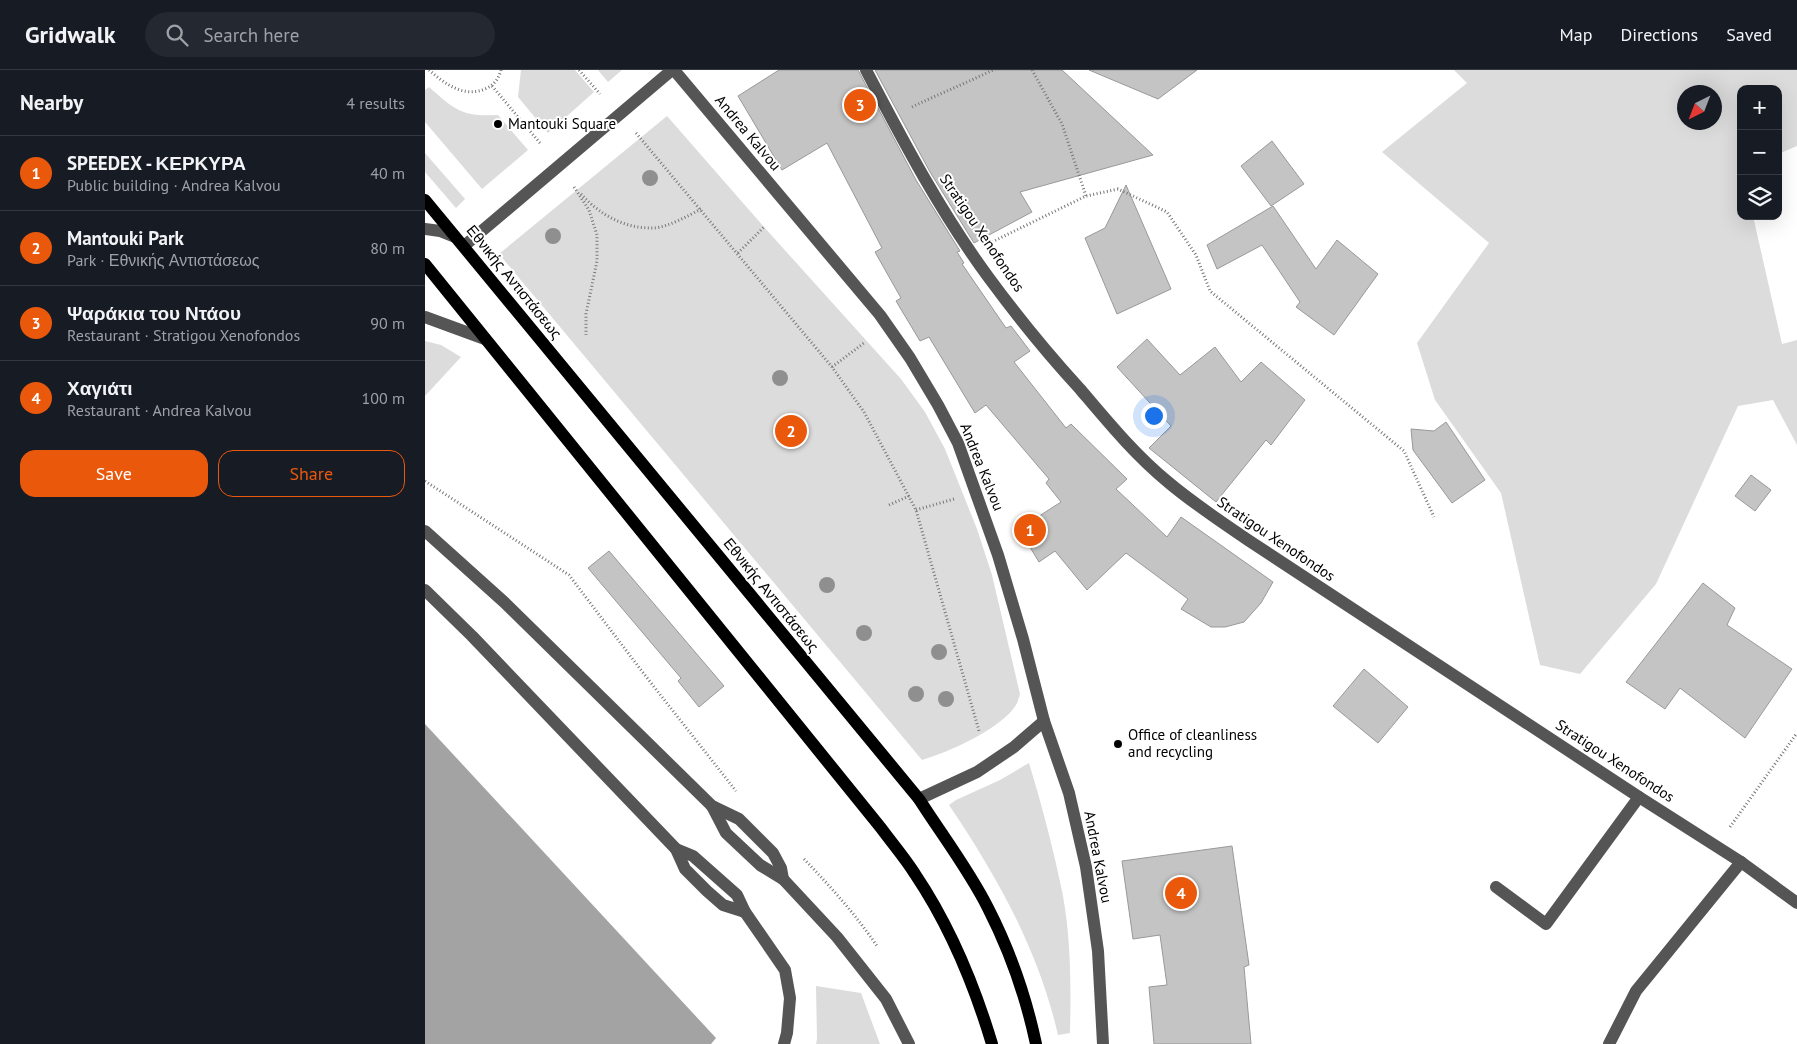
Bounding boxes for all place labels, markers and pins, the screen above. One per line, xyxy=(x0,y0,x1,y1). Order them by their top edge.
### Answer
pin: 3 xyxy=(844,86,876,124)
place label: Mantouki Square xyxy=(508,114,616,133)
marker: Mantouki Square xyxy=(492,118,504,130)
pin: 2 xyxy=(775,412,807,450)
pin: 1 xyxy=(1014,511,1046,549)
place label: Office of cleanliness and recycling xyxy=(1128,725,1257,761)
marker: Office of cleanliness and recycling xyxy=(1112,738,1124,750)
pin: 4 xyxy=(1165,874,1197,912)

